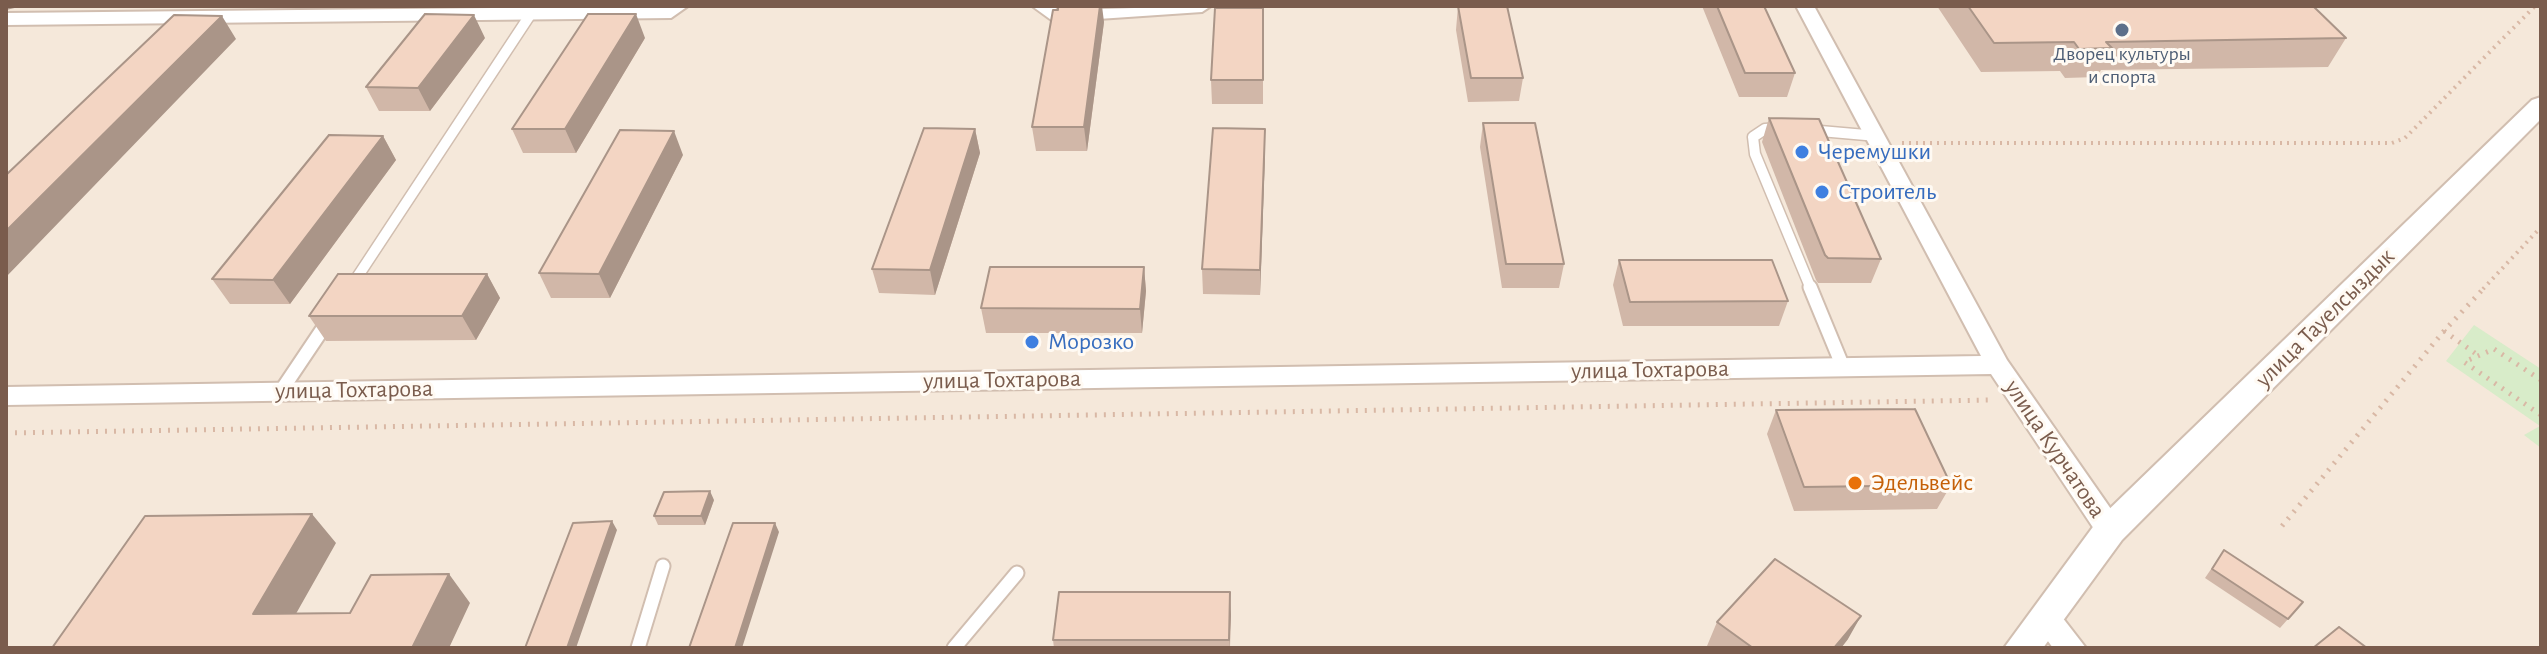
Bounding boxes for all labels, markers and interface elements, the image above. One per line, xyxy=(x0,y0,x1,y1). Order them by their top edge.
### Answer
marker: Дворец культуры и спорта xyxy=(2113,21,2131,39)
place label: Дворец культуры и спорта xyxy=(2053,42,2191,89)
place label: Черемушки xyxy=(1818,138,1931,166)
marker: Черемушки xyxy=(1793,143,1811,161)
place label: Строитель xyxy=(1838,178,1936,206)
marker: Строитель xyxy=(1813,183,1831,201)
street label: улица Тауелсыздык xyxy=(2249,242,2401,394)
place label: Морозко xyxy=(1048,328,1134,356)
marker: Морозко xyxy=(1023,333,1041,351)
street label: улица Тохтарова xyxy=(1571,354,1729,386)
street label: улица Тохтарова xyxy=(923,364,1081,396)
street label: улица Тохтарова xyxy=(275,374,433,406)
street label: улица Курчатова xyxy=(1998,374,2112,524)
place label: Эдельвейс xyxy=(1871,469,1973,497)
marker: Эдельвейс xyxy=(1846,474,1864,492)

